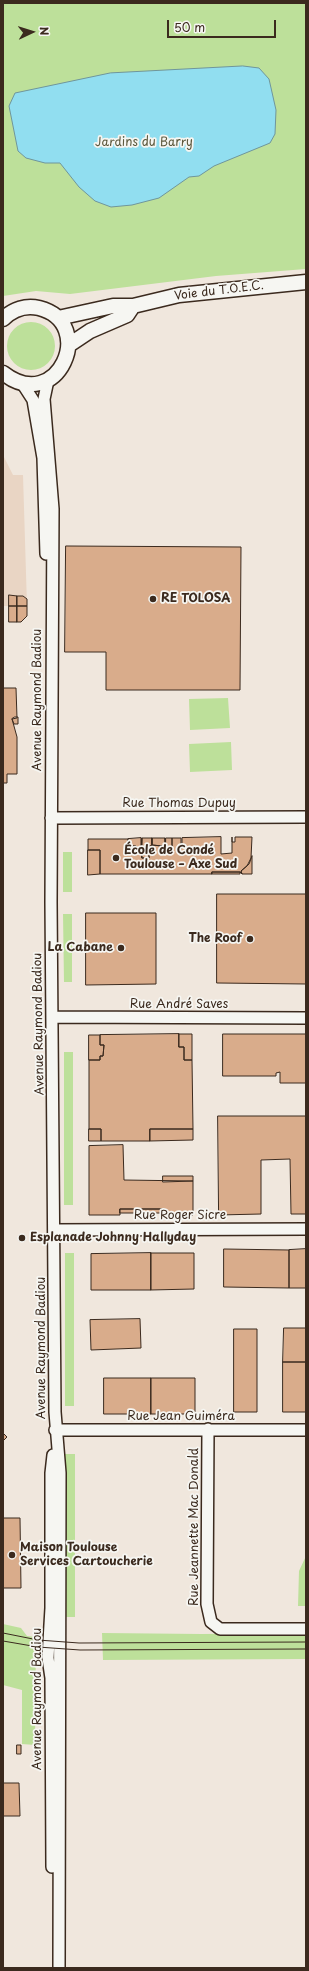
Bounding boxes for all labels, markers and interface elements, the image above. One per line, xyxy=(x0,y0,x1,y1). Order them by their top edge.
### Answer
north arrow xyxy=(12,12,52,52)
scale bar xyxy=(169,12,278,38)
text: 50 m xyxy=(174,18,205,36)
text: N xyxy=(36,26,53,36)
park label: Jardins du Barry xyxy=(95,136,193,150)
street label: Voie du T.O.E.C. xyxy=(173,278,265,304)
place label: RE TOLOSA xyxy=(161,592,230,606)
marker: RE TOLOSA xyxy=(148,594,158,604)
street label: Avenue Raymond Badiou xyxy=(31,629,45,771)
street label: Rue Thomas Dupuy xyxy=(122,797,236,811)
place label: École de Condé Toulouse – Axe Sud xyxy=(124,844,237,872)
marker: École de Condé Toulouse – Axe Sud xyxy=(111,853,121,863)
place label: The Roof xyxy=(189,932,242,946)
marker: The Roof xyxy=(245,934,255,944)
place label: La Cabane xyxy=(48,941,113,955)
marker: La Cabane xyxy=(116,943,126,953)
street label: Avenue Raymond Badiou xyxy=(31,953,47,1095)
street label: Rue André Saves xyxy=(130,998,228,1012)
street label: Rue Roger Sicre xyxy=(134,1209,226,1223)
place label: Esplanade Johnny Hallyday xyxy=(30,1231,196,1245)
marker: Esplanade Johnny Hallyday xyxy=(17,1233,27,1243)
street label: Avenue Raymond Badiou xyxy=(35,1277,49,1419)
street label: Rue Jean Guiméra xyxy=(127,1410,235,1424)
street label: Rue Jeannette Mac Donald xyxy=(188,1448,202,1606)
place label: Maison Toulouse Services Cartoucherie xyxy=(20,1541,153,1569)
marker: Maison Toulouse Services Cartoucherie xyxy=(7,1550,17,1560)
street label: Avenue Raymond Badiou xyxy=(31,1628,45,1770)

